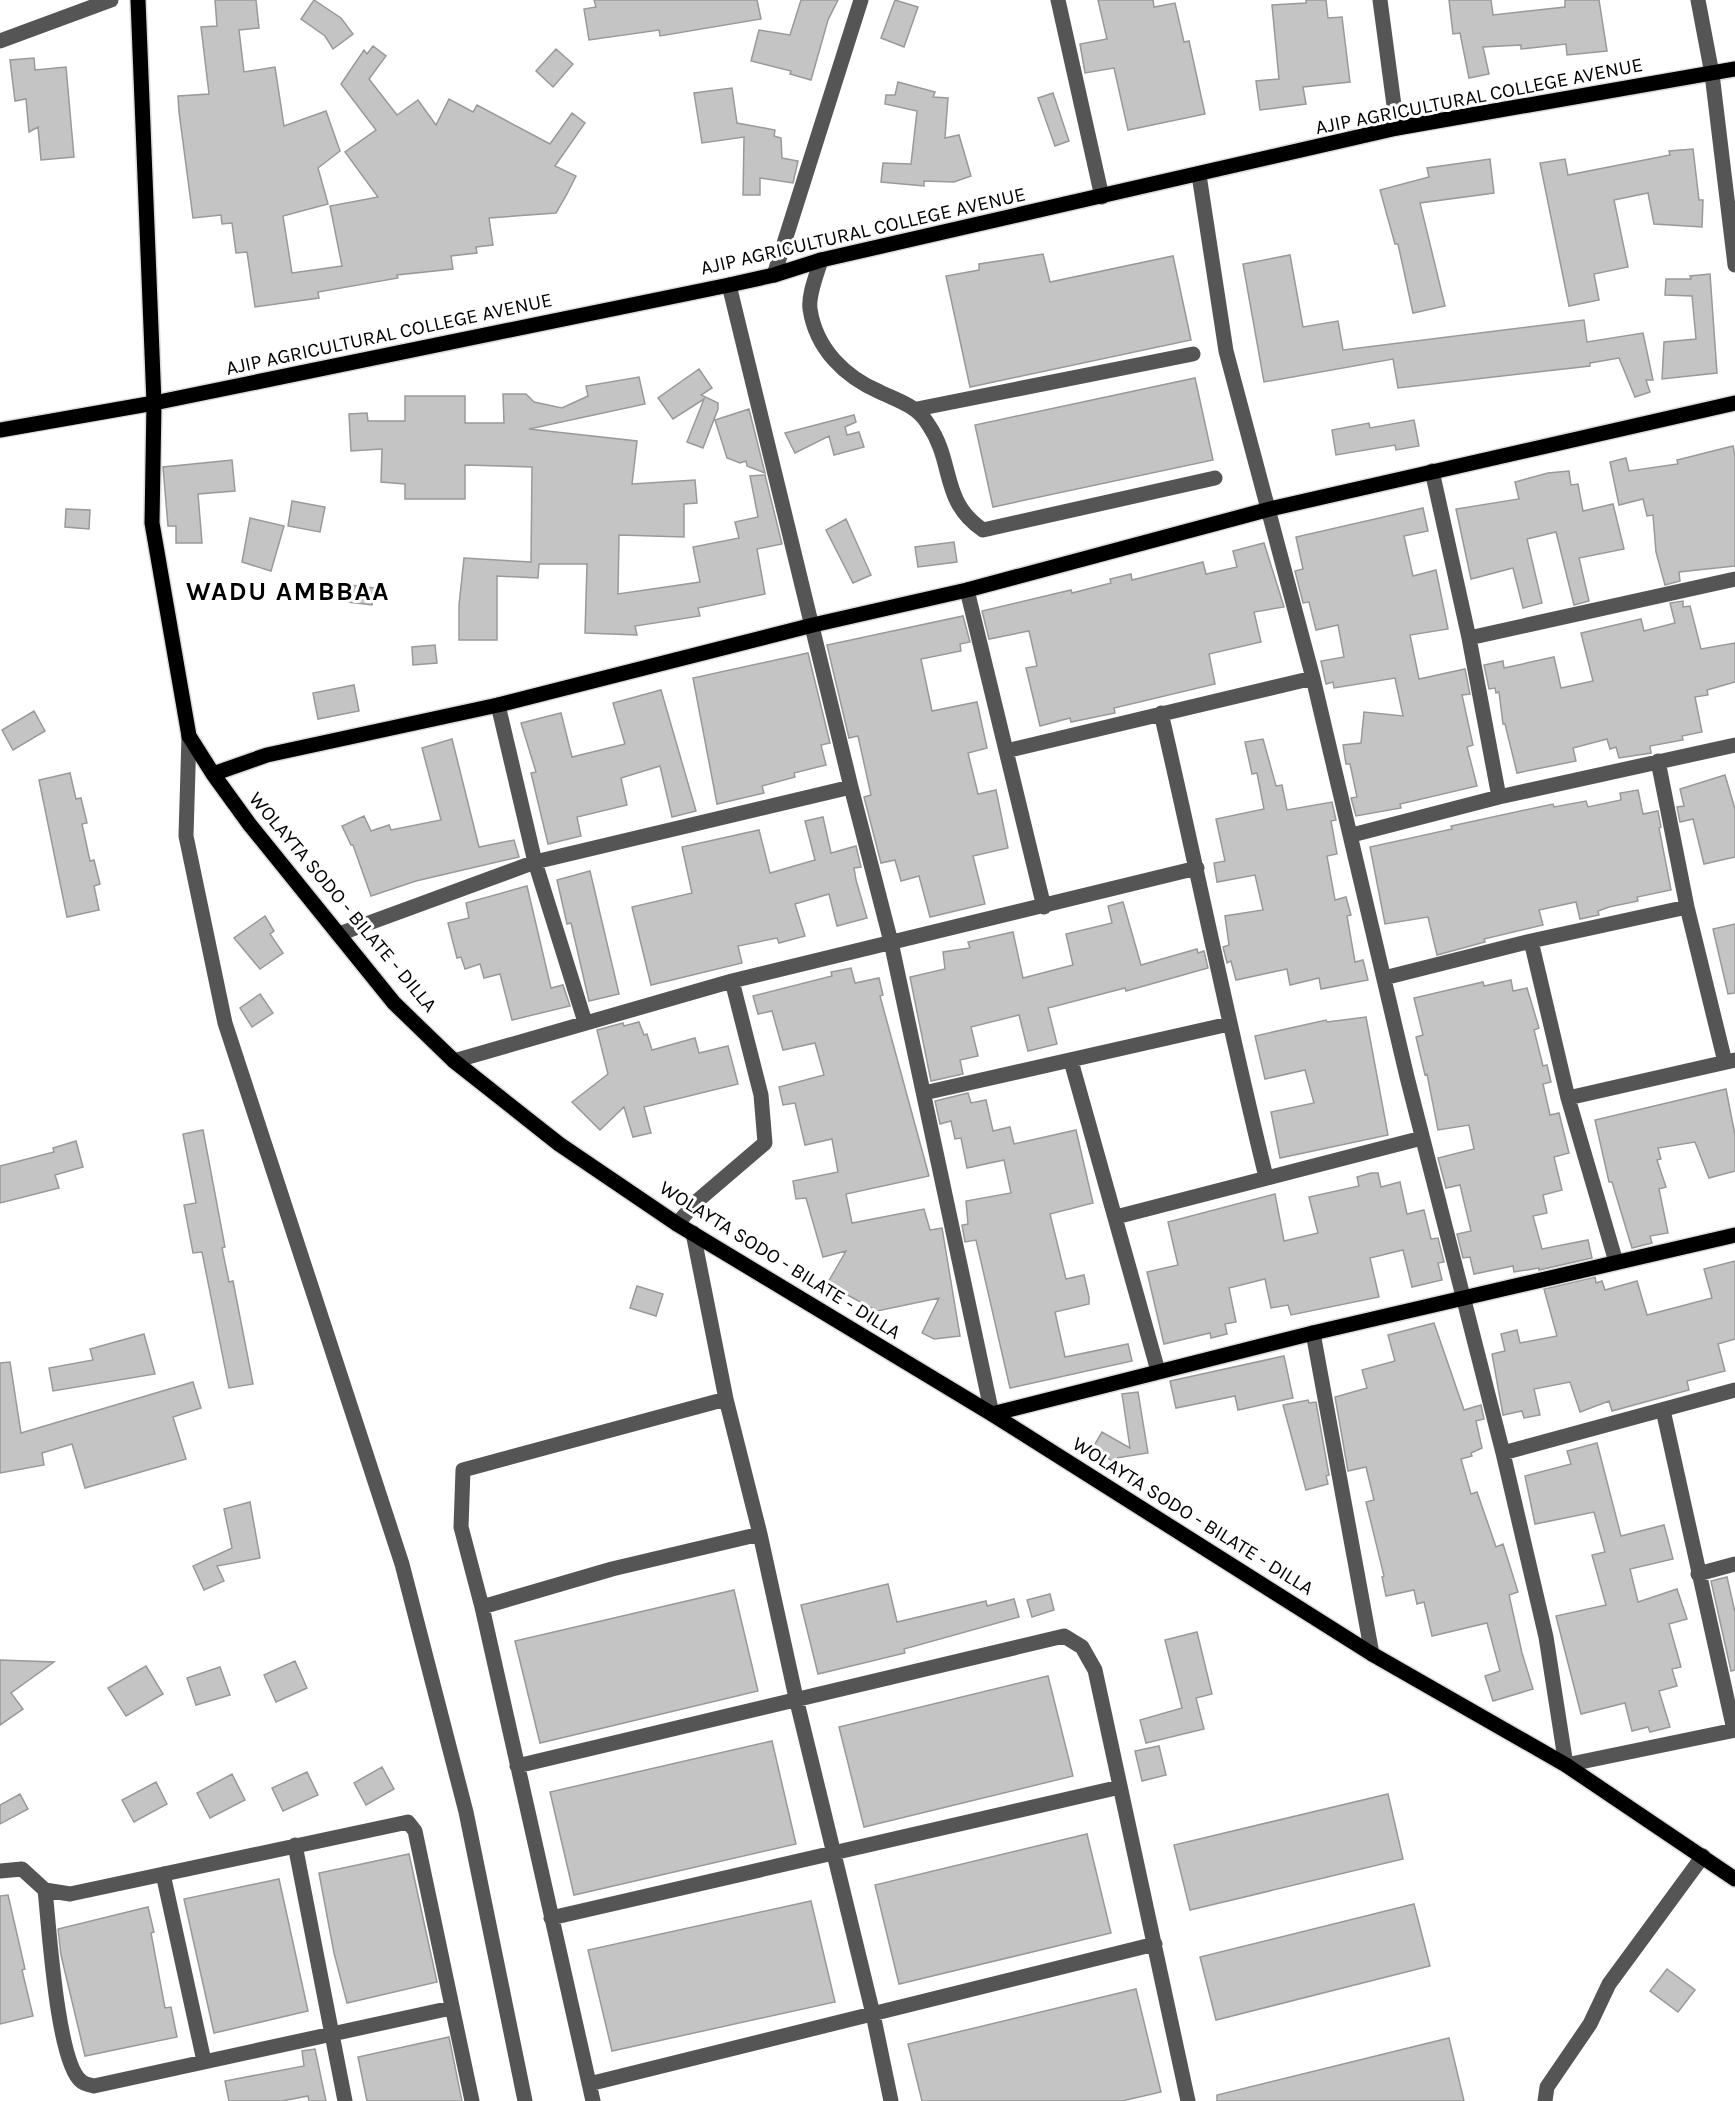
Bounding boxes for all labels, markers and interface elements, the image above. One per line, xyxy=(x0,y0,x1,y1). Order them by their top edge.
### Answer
street label: AJIP AGRICULTURAL COLLEGE AVENUE xyxy=(1313,53,1645,139)
street label: AJIP AGRICULTURAL COLLEGE AVENUE xyxy=(698,182,1028,280)
street label: AJIP AGRICULTURAL COLLEGE AVENUE xyxy=(224,288,554,380)
district label: WADU AMBBAA xyxy=(186,576,390,607)
street label: WOLAYTA SODO - BILATE - DILLA xyxy=(244,787,442,1017)
street label: WOLAYTA SODO - BILATE - DILLA xyxy=(655,1176,905,1344)
street label: WOLAYTA SODO - BILATE - DILLA xyxy=(1068,1432,1318,1600)

